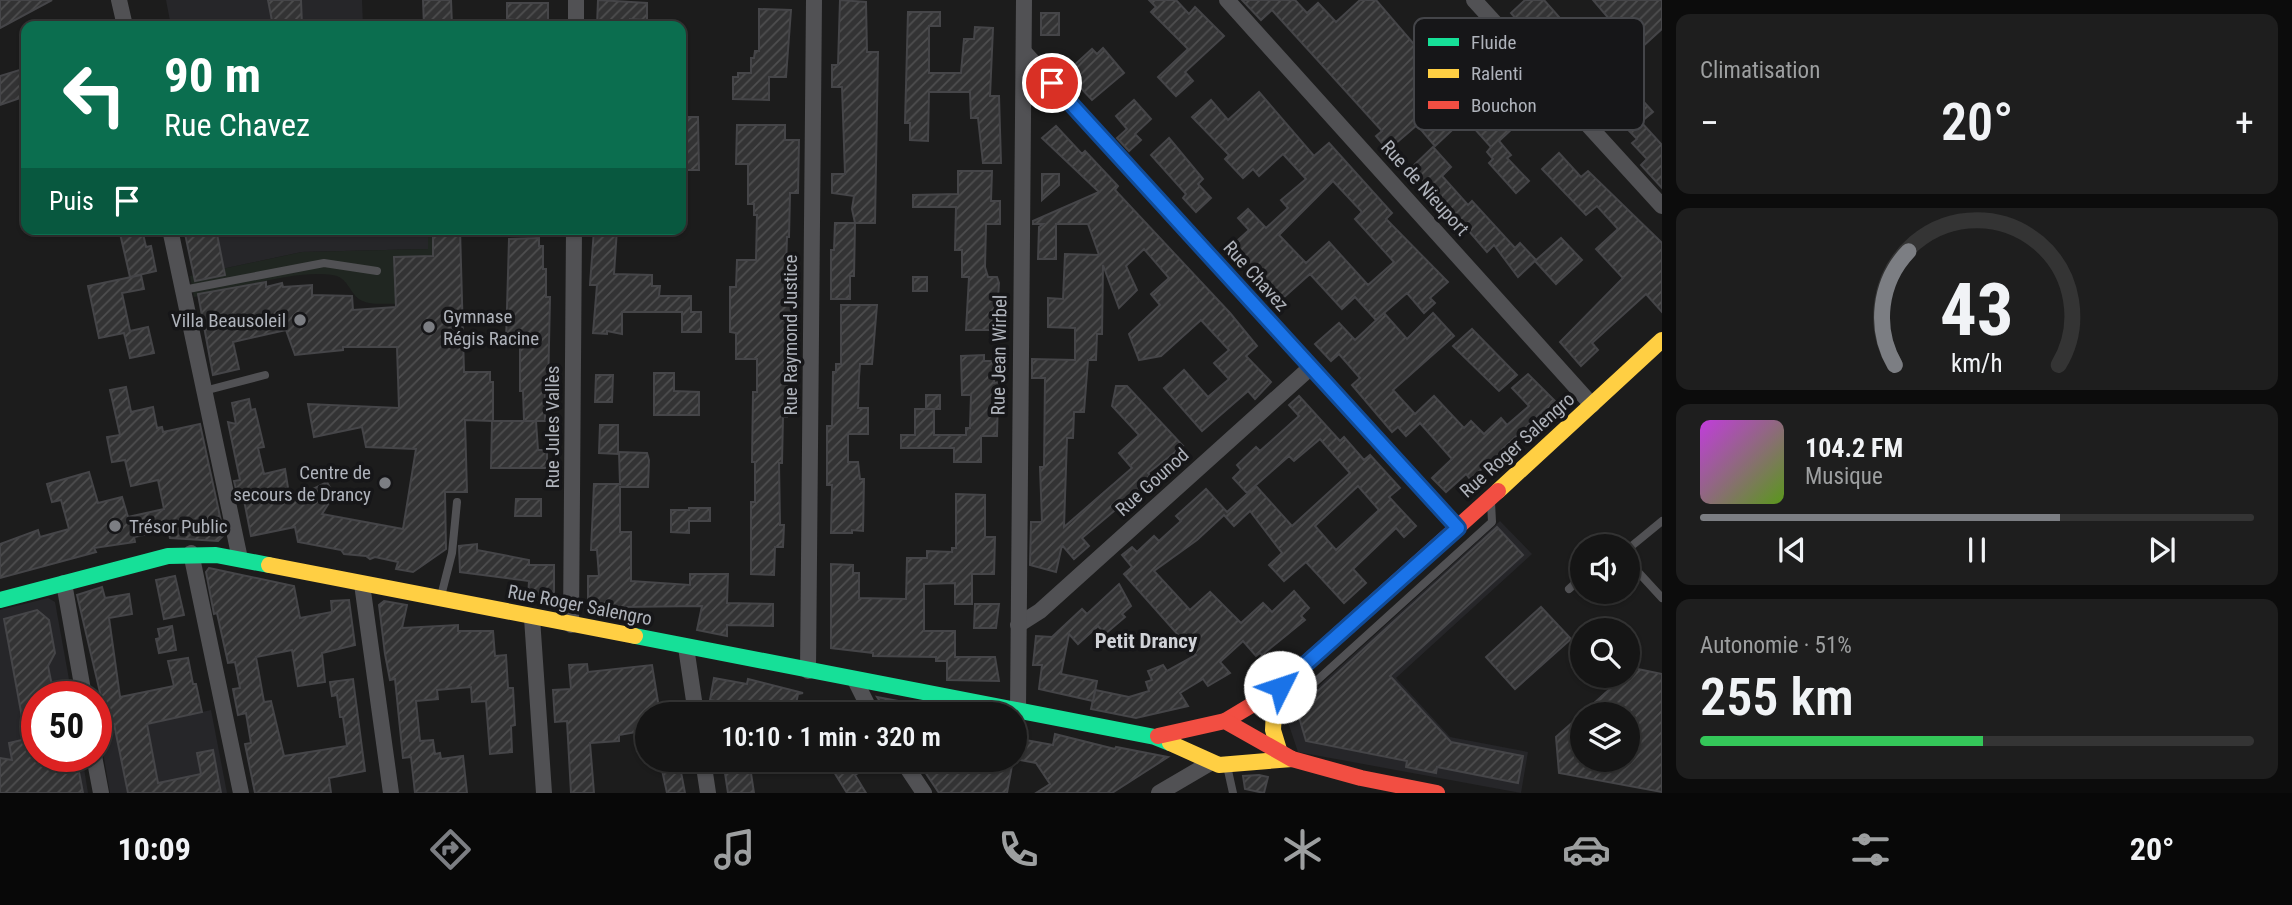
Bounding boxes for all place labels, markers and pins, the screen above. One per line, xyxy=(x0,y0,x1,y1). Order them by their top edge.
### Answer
pin xyxy=(1022,53,1082,113)
place label: Gymnase Régis Racine xyxy=(443,305,539,350)
place label: Villa Beausoleil xyxy=(171,309,286,332)
marker: Villa Beausoleil xyxy=(292,312,308,328)
marker: Gymnase Régis Racine xyxy=(421,319,437,335)
place label: Centre de secours de Drancy xyxy=(233,461,371,506)
marker: Centre de secours de Drancy xyxy=(377,475,393,491)
place label: Trésor Public xyxy=(129,515,228,538)
marker: Trésor Public xyxy=(107,518,123,534)

